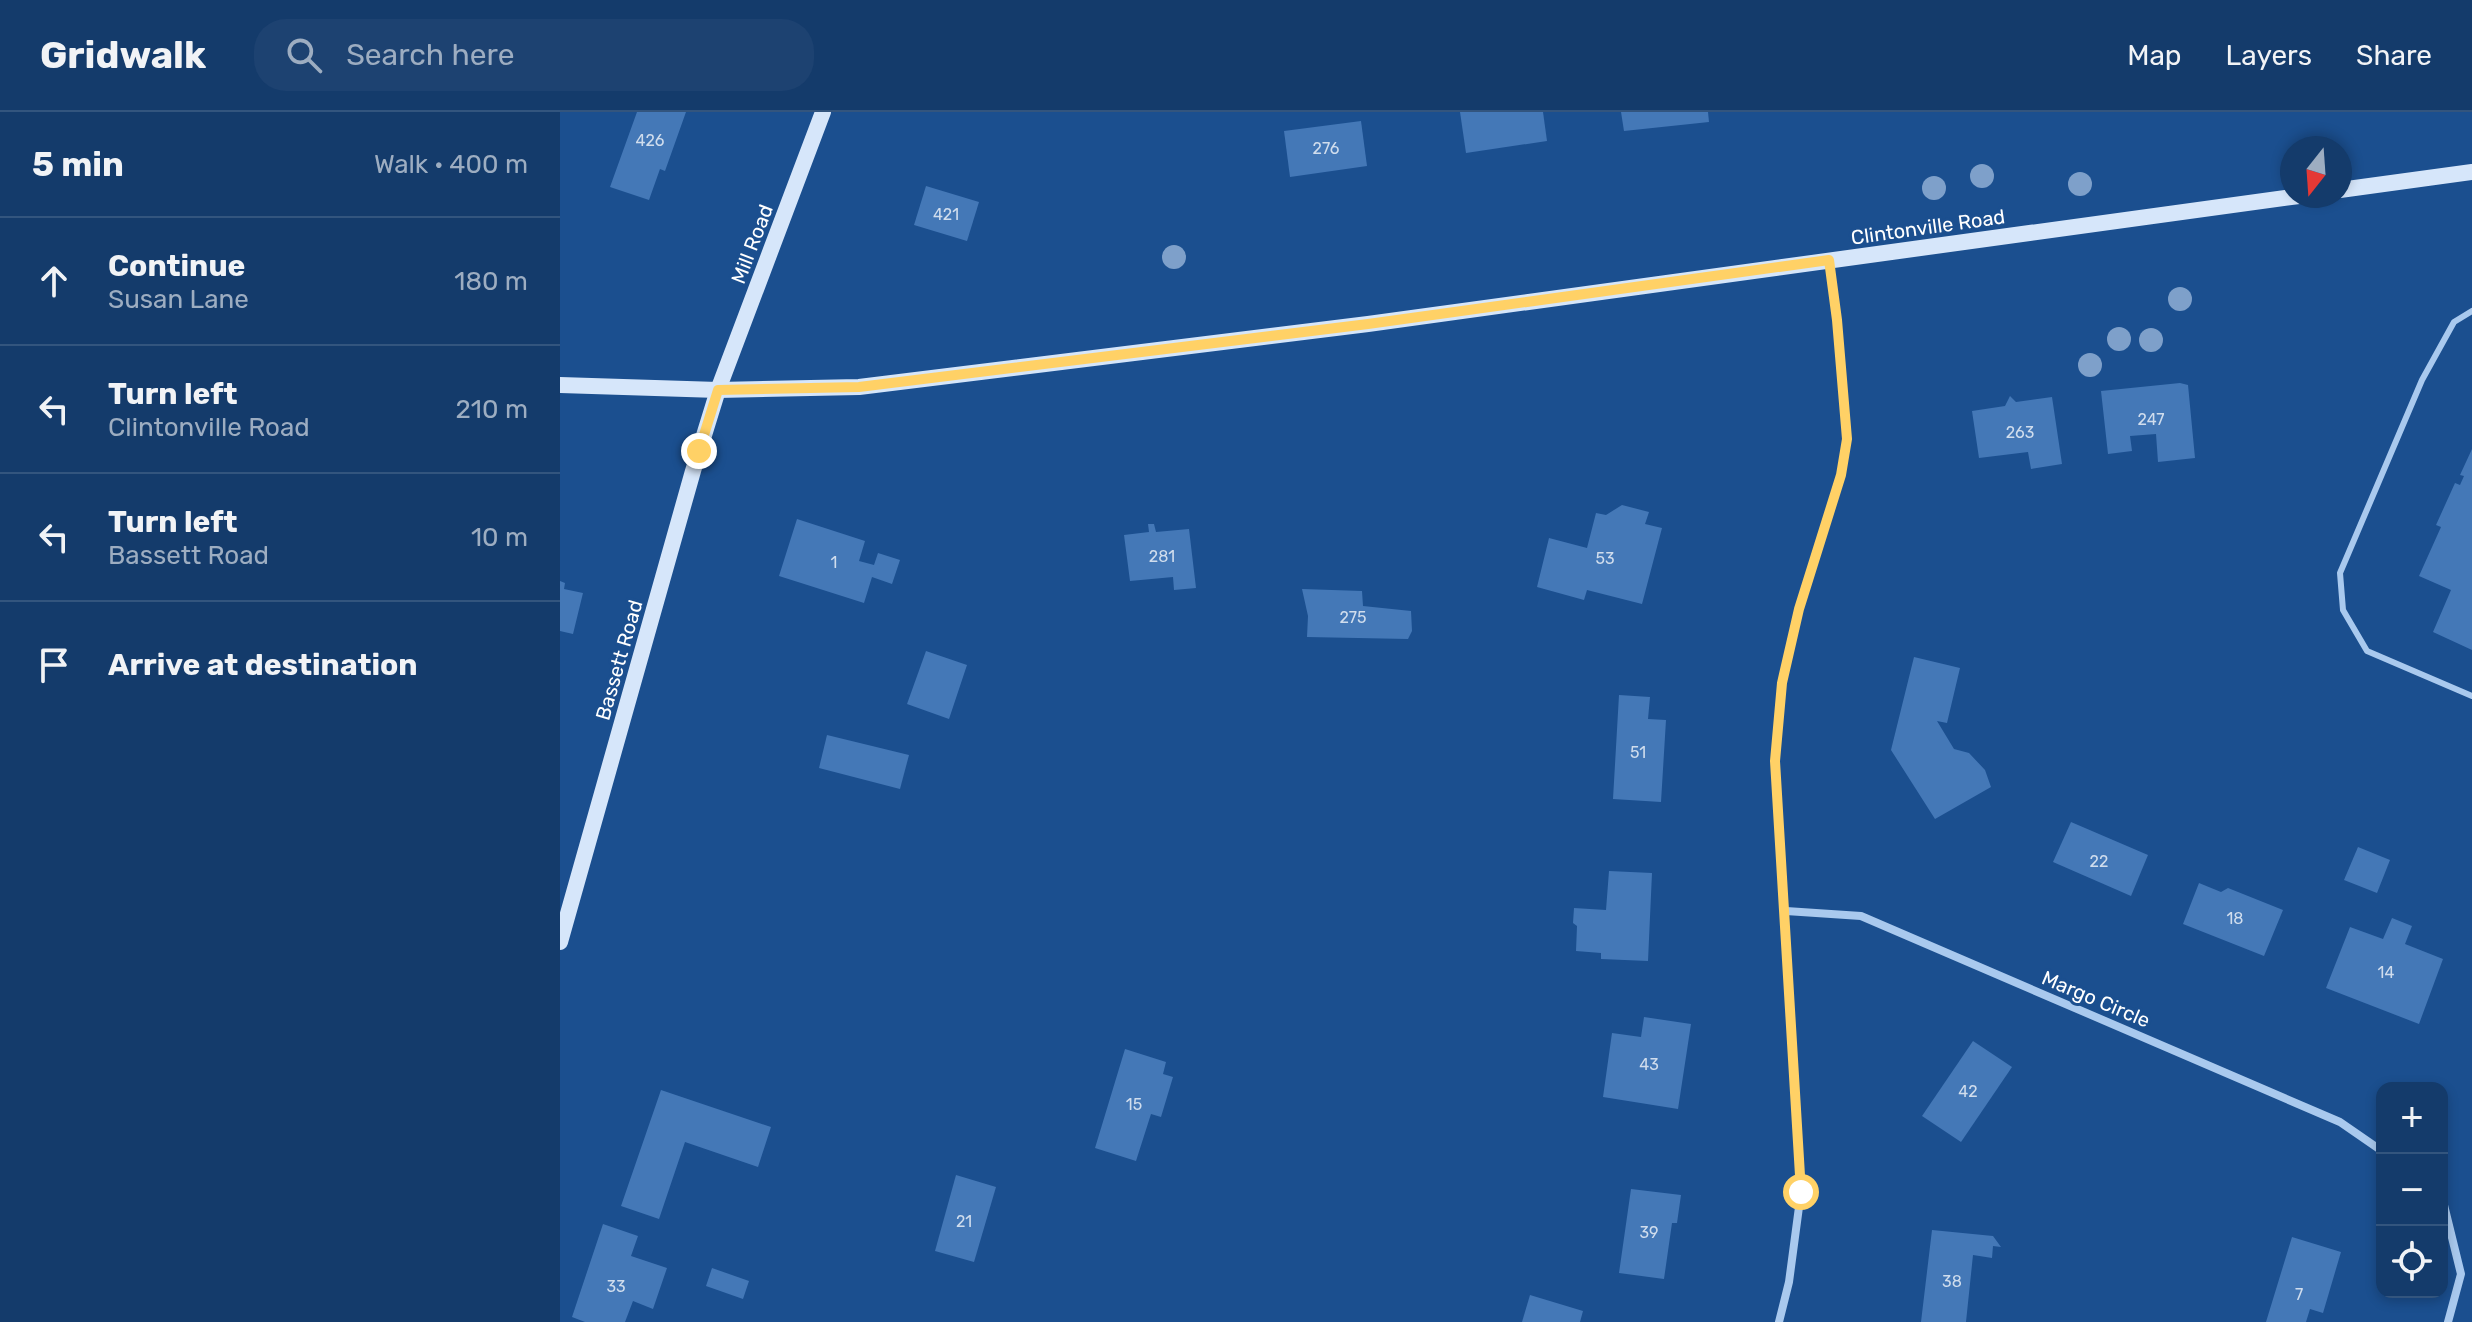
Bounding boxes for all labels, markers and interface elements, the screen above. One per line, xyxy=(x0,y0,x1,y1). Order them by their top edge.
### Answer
search box xyxy=(254,19,814,91)
text: Gridwalk xyxy=(40,32,206,78)
icon: search xyxy=(282,33,326,77)
text: Search here xyxy=(346,37,514,73)
text: Map xyxy=(2127,39,2182,72)
text: Layers xyxy=(2226,39,2312,72)
text: Share xyxy=(2356,39,2432,72)
house number: 426 xyxy=(636,131,665,150)
north arrow xyxy=(2280,136,2352,208)
house number: 276 xyxy=(1313,139,1340,158)
text: 5 min xyxy=(32,144,124,185)
text: Walk · 400 m xyxy=(374,149,528,180)
street label: Mill Road xyxy=(726,201,778,287)
street label: Clintonville Road xyxy=(1849,204,2007,250)
house number: 421 xyxy=(933,205,959,224)
text: Continue xyxy=(108,248,245,284)
icon: ahead xyxy=(32,259,76,303)
text: 180 m xyxy=(454,266,528,297)
text: Susan Lane xyxy=(108,284,249,315)
text: Turn left xyxy=(108,376,238,412)
icon: left xyxy=(32,387,76,431)
text: 210 m xyxy=(456,394,528,425)
house number: 247 xyxy=(2137,410,2165,429)
text: Clintonville Road xyxy=(108,412,310,443)
house number: 263 xyxy=(2006,423,2034,442)
route end xyxy=(681,433,717,469)
text: Turn left xyxy=(108,504,238,540)
icon: left xyxy=(32,515,76,559)
text: 10 m xyxy=(471,522,528,553)
text: Bassett Road xyxy=(108,540,269,571)
house number: 281 xyxy=(1149,547,1175,566)
house number: 53 xyxy=(1595,549,1615,568)
house number: 1 xyxy=(831,553,837,572)
street label: Bassett Road xyxy=(590,597,648,723)
house number: 275 xyxy=(1339,608,1367,627)
icon: arrive xyxy=(32,643,76,687)
text: Arrive at destination xyxy=(108,647,418,683)
house number: 51 xyxy=(1630,743,1646,762)
house number: 22 xyxy=(2090,852,2108,871)
house number: 18 xyxy=(2226,909,2244,928)
house number: 14 xyxy=(2378,963,2394,982)
street label: Margo Circle xyxy=(2038,965,2154,1033)
house number: 43 xyxy=(1639,1055,1659,1074)
house number: 42 xyxy=(1958,1082,1978,1101)
map controls xyxy=(2376,1082,2448,1298)
button: + xyxy=(2376,1082,2448,1154)
house number: 15 xyxy=(1126,1095,1142,1114)
button: − xyxy=(2376,1154,2448,1226)
route start xyxy=(1783,1174,1819,1210)
house number: 21 xyxy=(956,1212,972,1231)
house number: 39 xyxy=(1639,1223,1659,1242)
button: locate xyxy=(2376,1226,2448,1298)
house number: 38 xyxy=(1942,1272,1962,1291)
house number: 33 xyxy=(606,1277,626,1296)
house number: 7 xyxy=(2295,1285,2303,1304)

